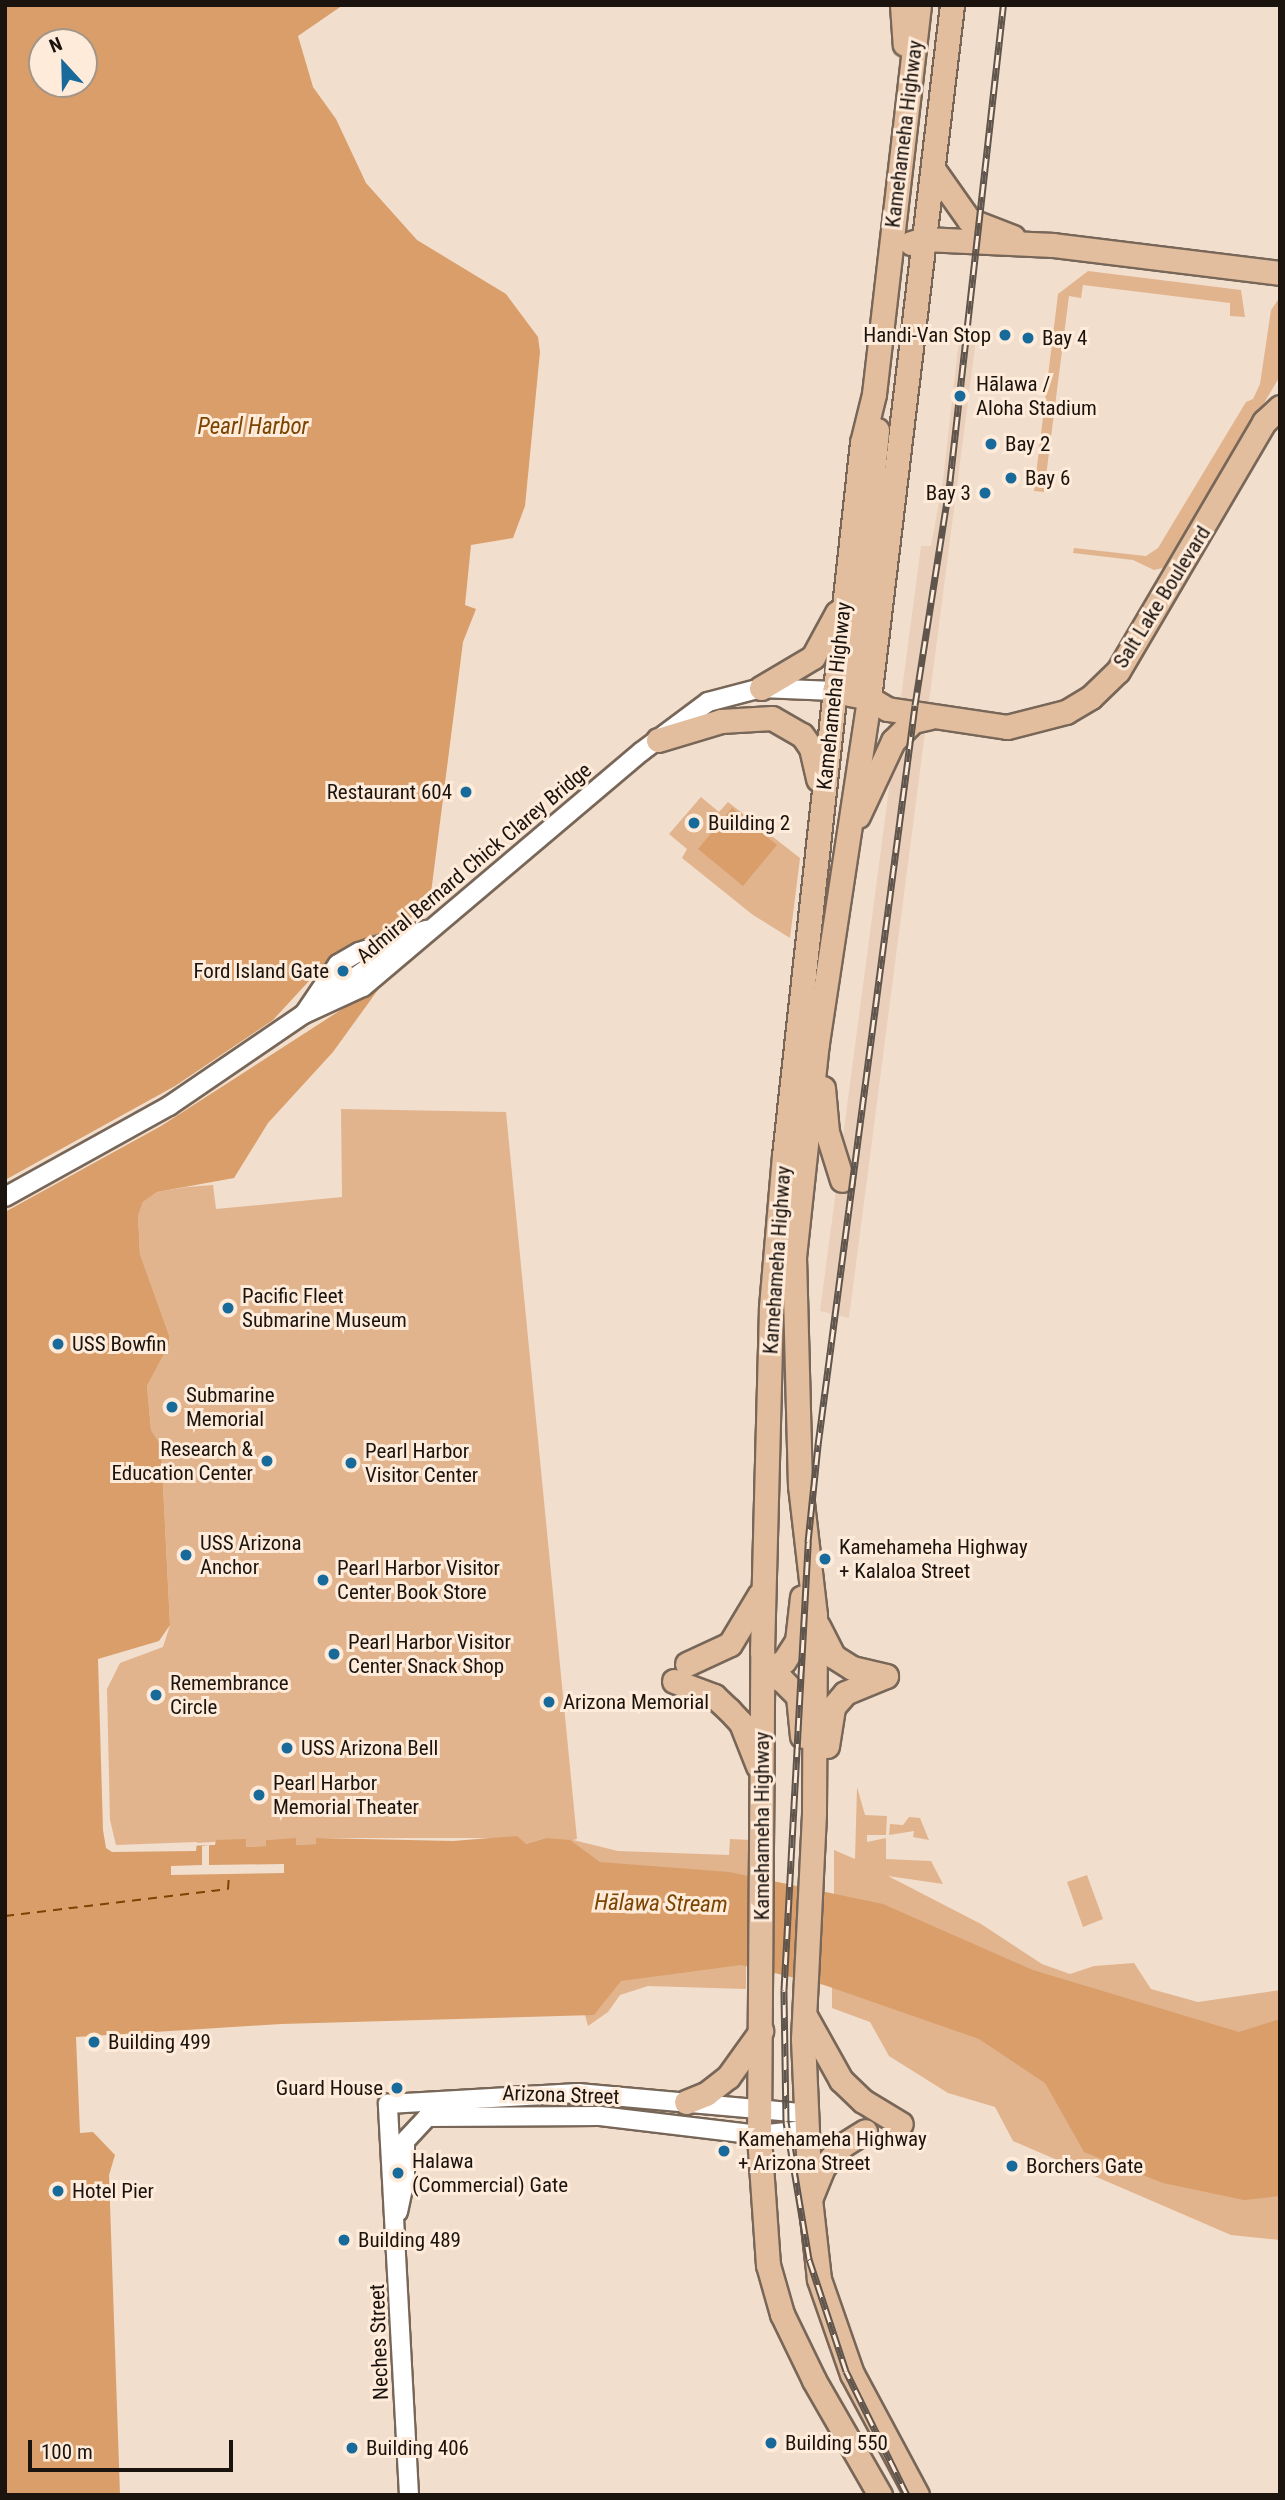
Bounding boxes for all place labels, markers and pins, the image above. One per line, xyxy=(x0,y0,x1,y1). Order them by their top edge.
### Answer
place label: Handi-Van Stop xyxy=(863,322,991,348)
place label: Bay 4 xyxy=(1042,325,1087,351)
marker: Handi-Van Stop xyxy=(997,327,1013,343)
marker: Bay 4 xyxy=(1020,330,1036,346)
place label: Hālawa / Aloha Stadium xyxy=(976,371,1097,421)
marker: Hālawa / Aloha Stadium xyxy=(950,386,970,406)
place label: Bay 2 xyxy=(1005,431,1050,457)
marker: Bay 2 xyxy=(983,436,999,452)
place label: Bay 6 xyxy=(1025,465,1070,491)
marker: Bay 6 xyxy=(1003,470,1019,486)
place label: Bay 3 xyxy=(926,480,971,506)
marker: Bay 3 xyxy=(977,485,993,501)
place label: Restaurant 604 xyxy=(327,779,452,805)
marker: Restaurant 604 xyxy=(458,784,474,800)
place label: Building 2 xyxy=(708,810,790,836)
marker: Building 2 xyxy=(686,815,702,831)
place label: Ford Island Gate xyxy=(193,958,329,984)
marker: Ford Island Gate xyxy=(335,963,351,979)
place label: Pacific Fleet Submarine Museum xyxy=(242,1283,407,1333)
marker: Pacific Fleet Submarine Museum xyxy=(220,1300,236,1316)
place label: USS Bowfin xyxy=(72,1331,167,1357)
marker: USS Bowfin xyxy=(50,1336,66,1352)
place label: Submarine Memorial xyxy=(186,1382,275,1432)
marker: Submarine Memorial xyxy=(164,1399,180,1415)
place label: Research & Education Center xyxy=(111,1436,253,1486)
place label: Pearl Harbor Visitor Center xyxy=(365,1438,478,1488)
marker: Research & Education Center xyxy=(259,1453,275,1469)
marker: Pearl Harbor Visitor Center xyxy=(343,1455,359,1471)
place label: USS Arizona Anchor xyxy=(200,1530,302,1580)
place label: Kamehameha Highway + Kalaloa Street xyxy=(839,1534,1028,1584)
marker: USS Arizona Anchor xyxy=(178,1547,194,1563)
marker: Kamehameha Highway + Kalaloa Street xyxy=(817,1551,833,1567)
place label: Pearl Harbor Visitor Center Book Store xyxy=(337,1555,500,1605)
marker: Pearl Harbor Visitor Center Book Store xyxy=(315,1572,331,1588)
place label: Pearl Harbor Visitor Center Snack Shop xyxy=(348,1629,511,1679)
marker: Pearl Harbor Visitor Center Snack Shop xyxy=(326,1646,342,1662)
place label: Remembrance Circle xyxy=(170,1670,289,1720)
marker: Remembrance Circle xyxy=(148,1687,164,1703)
place label: Arizona Memorial xyxy=(563,1689,709,1715)
marker: Arizona Memorial xyxy=(541,1694,557,1710)
place label: USS Arizona Bell xyxy=(301,1735,438,1761)
marker: USS Arizona Bell xyxy=(279,1740,295,1756)
place label: Pearl Harbor Memorial Theater xyxy=(273,1770,419,1820)
marker: Pearl Harbor Memorial Theater xyxy=(251,1787,267,1803)
place label: Building 499 xyxy=(108,2029,211,2055)
marker: Building 499 xyxy=(86,2034,102,2050)
place label: Guard House xyxy=(276,2075,383,2101)
marker: Guard House xyxy=(389,2080,405,2096)
place label: Kamehameha Highway + Arizona Street xyxy=(738,2126,927,2176)
marker: Kamehameha Highway + Arizona Street xyxy=(716,2143,732,2159)
place label: Halawa (Commercial) Gate xyxy=(412,2148,568,2198)
place label: Borchers Gate xyxy=(1026,2153,1143,2179)
marker: Borchers Gate xyxy=(1004,2158,1020,2174)
marker: Halawa (Commercial) Gate xyxy=(390,2165,406,2181)
place label: Hotel Pier xyxy=(72,2178,154,2204)
marker: Hotel Pier xyxy=(50,2183,66,2199)
place label: Building 489 xyxy=(358,2227,461,2253)
marker: Building 489 xyxy=(336,2232,352,2248)
place label: Building 550 xyxy=(785,2430,888,2456)
place label: Building 406 xyxy=(366,2435,469,2461)
marker: Building 550 xyxy=(763,2435,779,2451)
marker: Building 406 xyxy=(344,2440,360,2456)

